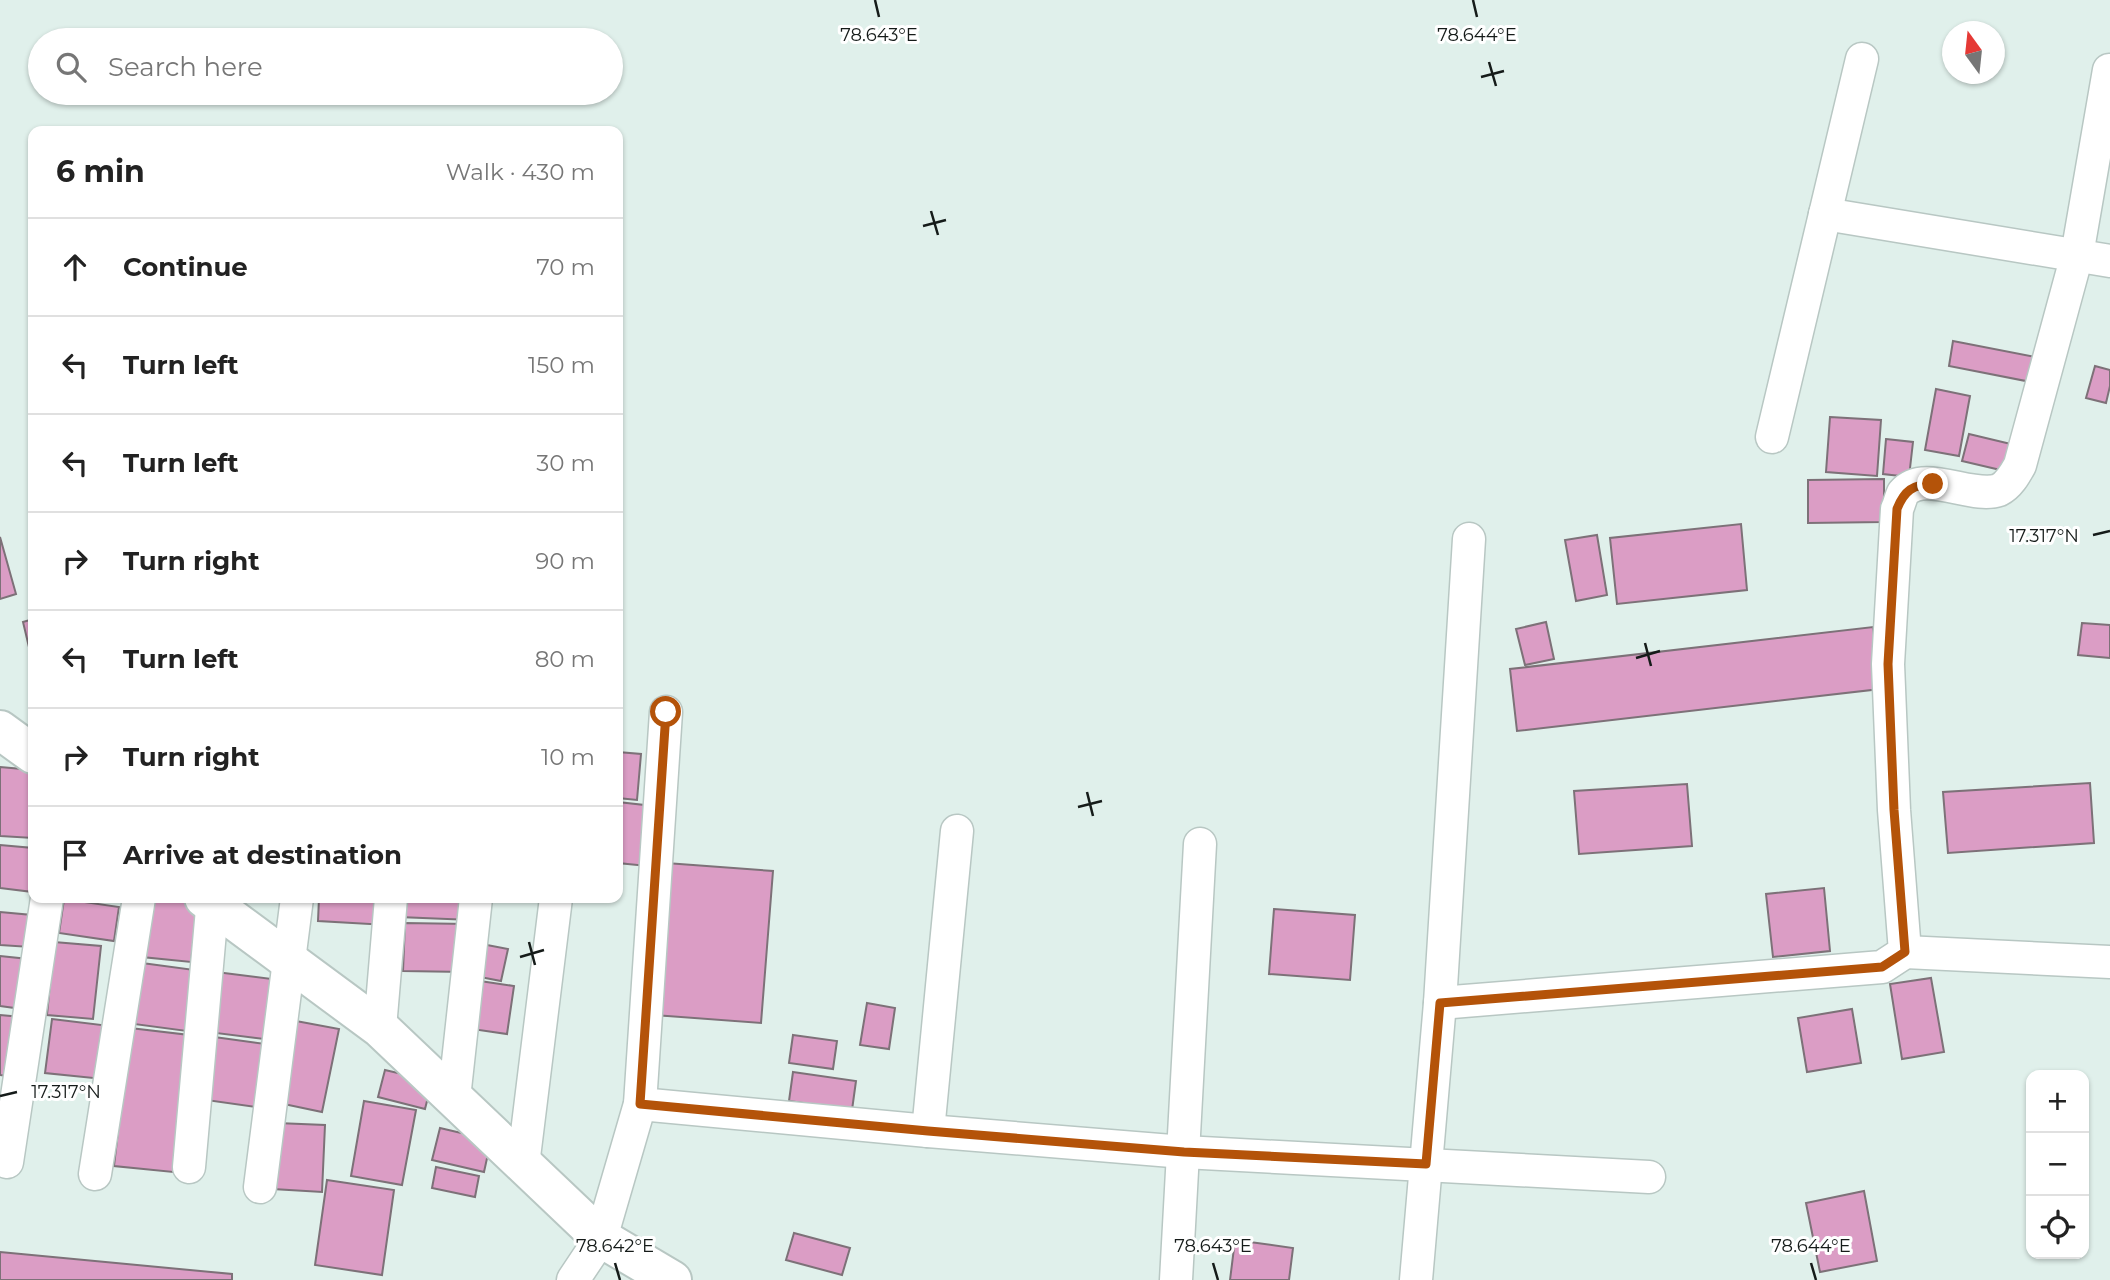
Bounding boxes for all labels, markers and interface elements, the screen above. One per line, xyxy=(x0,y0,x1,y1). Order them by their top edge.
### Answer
north arrow xyxy=(1942,21,2005,84)
text: 78.643°E xyxy=(840,24,918,46)
text: 78.644°E xyxy=(1437,24,1517,46)
search box xyxy=(28,28,623,105)
icon: search xyxy=(52,48,90,86)
text: Search here xyxy=(108,51,263,83)
text: 6 min xyxy=(56,153,145,190)
text: Walk · 430 m xyxy=(446,158,595,186)
icon: ahead xyxy=(56,248,94,286)
text: Continue xyxy=(123,251,248,283)
text: 70 m xyxy=(536,253,595,281)
icon: left xyxy=(56,346,94,384)
text: Turn left xyxy=(123,349,239,381)
text: 150 m xyxy=(528,351,595,379)
icon: left xyxy=(56,444,94,482)
text: Turn left xyxy=(123,447,239,479)
text: 30 m xyxy=(536,449,595,477)
route end xyxy=(1917,468,1948,499)
text: 17.317°N xyxy=(2009,525,2079,547)
icon: right xyxy=(56,542,94,580)
text: Turn right xyxy=(123,545,259,577)
text: 90 m xyxy=(535,547,595,575)
icon: left xyxy=(56,640,94,678)
text: Turn left xyxy=(123,643,239,675)
text: 80 m xyxy=(535,645,595,673)
route start xyxy=(650,696,681,727)
icon: right xyxy=(56,738,94,776)
text: Turn right xyxy=(123,741,259,773)
text: 10 m xyxy=(541,743,595,771)
icon: arrive xyxy=(56,836,94,874)
text: Arrive at destination xyxy=(123,839,402,871)
map controls xyxy=(2026,1070,2089,1259)
button: + xyxy=(2026,1070,2089,1133)
text: 17.317°N xyxy=(31,1081,101,1103)
button: − xyxy=(2026,1133,2089,1196)
button: locate xyxy=(2026,1196,2089,1259)
text: 78.642°E xyxy=(576,1235,654,1257)
text: 78.643°E xyxy=(1174,1235,1252,1257)
text: 78.644°E xyxy=(1771,1235,1851,1257)

